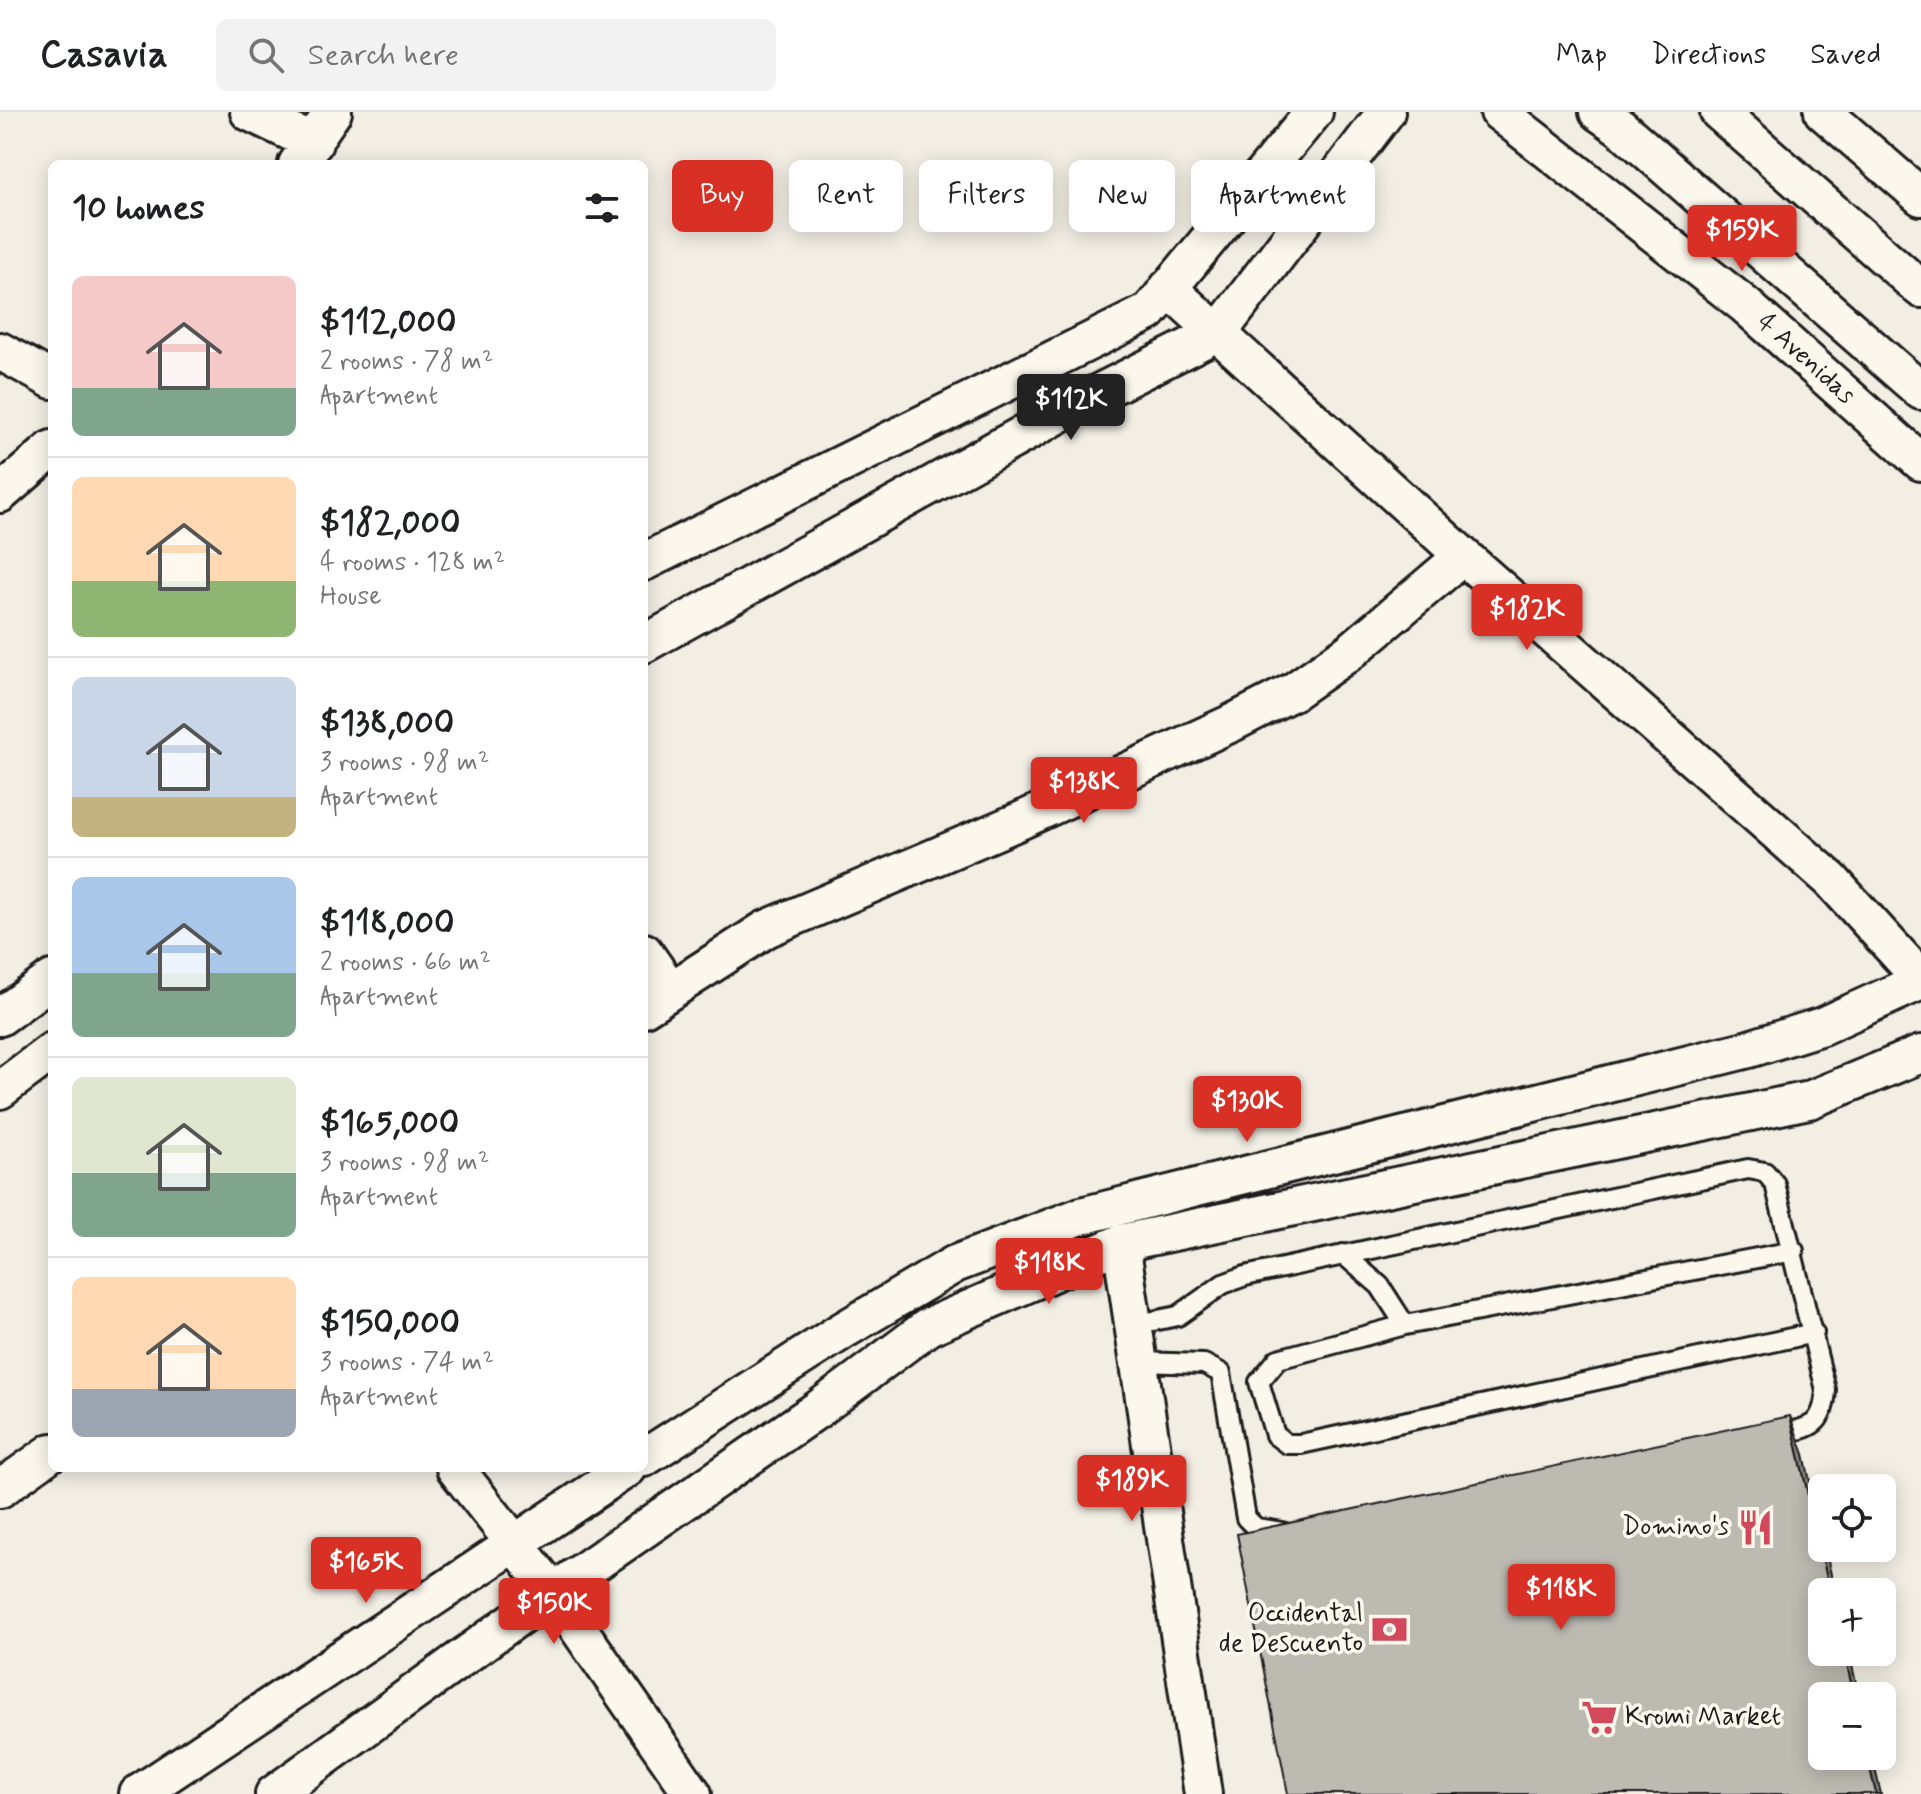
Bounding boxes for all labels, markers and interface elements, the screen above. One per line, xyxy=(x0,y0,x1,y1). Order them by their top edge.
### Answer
search box xyxy=(216,19,776,91)
text: Casavia xyxy=(40,31,168,80)
icon: search xyxy=(244,33,288,77)
text: Search here xyxy=(308,36,459,75)
text: Map xyxy=(1556,37,1607,74)
text: Directions xyxy=(1651,37,1766,74)
text: Saved xyxy=(1810,37,1881,74)
chip: Buy xyxy=(672,160,773,232)
chip: Rent xyxy=(789,160,903,232)
chip: Filters xyxy=(919,160,1053,232)
chip: New xyxy=(1069,160,1175,232)
chip: Apartment xyxy=(1191,160,1375,232)
text: 10 homes xyxy=(72,186,205,231)
icon: filters xyxy=(580,186,624,230)
pin: $159K xyxy=(1686,205,1798,273)
text: $159K xyxy=(1706,214,1778,248)
text: $112,000 xyxy=(320,300,456,345)
street label: 4 Avenidas xyxy=(1750,306,1862,412)
icon: home xyxy=(136,308,232,404)
text: 2 rooms · 78 m² xyxy=(320,345,493,379)
pin: $112K xyxy=(1015,374,1127,442)
text: Apartment xyxy=(320,379,438,413)
text: $112K xyxy=(1035,383,1107,417)
text: $182,000 xyxy=(320,501,460,546)
icon: home xyxy=(136,509,232,605)
text: 4 rooms · 128 m² xyxy=(320,546,505,580)
text: House xyxy=(320,580,381,614)
pin: $182K xyxy=(1471,584,1583,652)
text: $182K xyxy=(1489,593,1565,627)
text: $138,000 xyxy=(320,701,454,746)
icon: home xyxy=(136,709,232,805)
text: 3 rooms · 98 m² xyxy=(320,746,489,780)
pin: $138K xyxy=(1028,757,1140,825)
text: $138K xyxy=(1049,766,1119,800)
text: Apartment xyxy=(320,780,438,814)
text: $118,000 xyxy=(320,901,454,946)
icon: home xyxy=(136,909,232,1005)
text: 2 rooms · 66 m² xyxy=(320,946,491,980)
text: Apartment xyxy=(320,980,438,1014)
pin: $130K xyxy=(1191,1076,1303,1144)
text: $130K xyxy=(1211,1085,1283,1119)
text: $165,000 xyxy=(320,1101,459,1146)
icon: home xyxy=(136,1109,232,1205)
text: 3 rooms · 98 m² xyxy=(320,1146,489,1180)
text: Apartment xyxy=(320,1180,438,1214)
pin: $118K xyxy=(993,1238,1105,1306)
text: $118K xyxy=(1014,1247,1084,1281)
text: $150,000 xyxy=(320,1301,460,1346)
icon: home xyxy=(136,1309,232,1405)
text: 3 rooms · 74 m² xyxy=(320,1346,494,1380)
text: Apartment xyxy=(320,1380,438,1414)
pin: $189K xyxy=(1076,1455,1188,1523)
text: $189K xyxy=(1095,1464,1169,1498)
map controls xyxy=(1808,1474,1896,1770)
button: locate xyxy=(1808,1474,1896,1562)
restaurant icon: Domino's xyxy=(1736,1508,1774,1546)
place label: Domino's xyxy=(1622,1510,1729,1544)
pin: $165K xyxy=(310,1537,422,1605)
text: $165K xyxy=(329,1546,403,1580)
pin: $118K xyxy=(1505,1564,1617,1632)
text: $118K xyxy=(1526,1573,1596,1607)
pin: $150K xyxy=(498,1578,610,1646)
button: + xyxy=(1808,1578,1896,1666)
text: $150K xyxy=(517,1587,591,1621)
place label: Occidental de Descuento xyxy=(1219,1597,1363,1661)
bank icon: Occidental de Descuento xyxy=(1370,1610,1408,1648)
button: − xyxy=(1808,1682,1896,1770)
supermarket icon: Kromi Market xyxy=(1580,1698,1618,1736)
place label: Kromi Market xyxy=(1625,1700,1781,1734)

